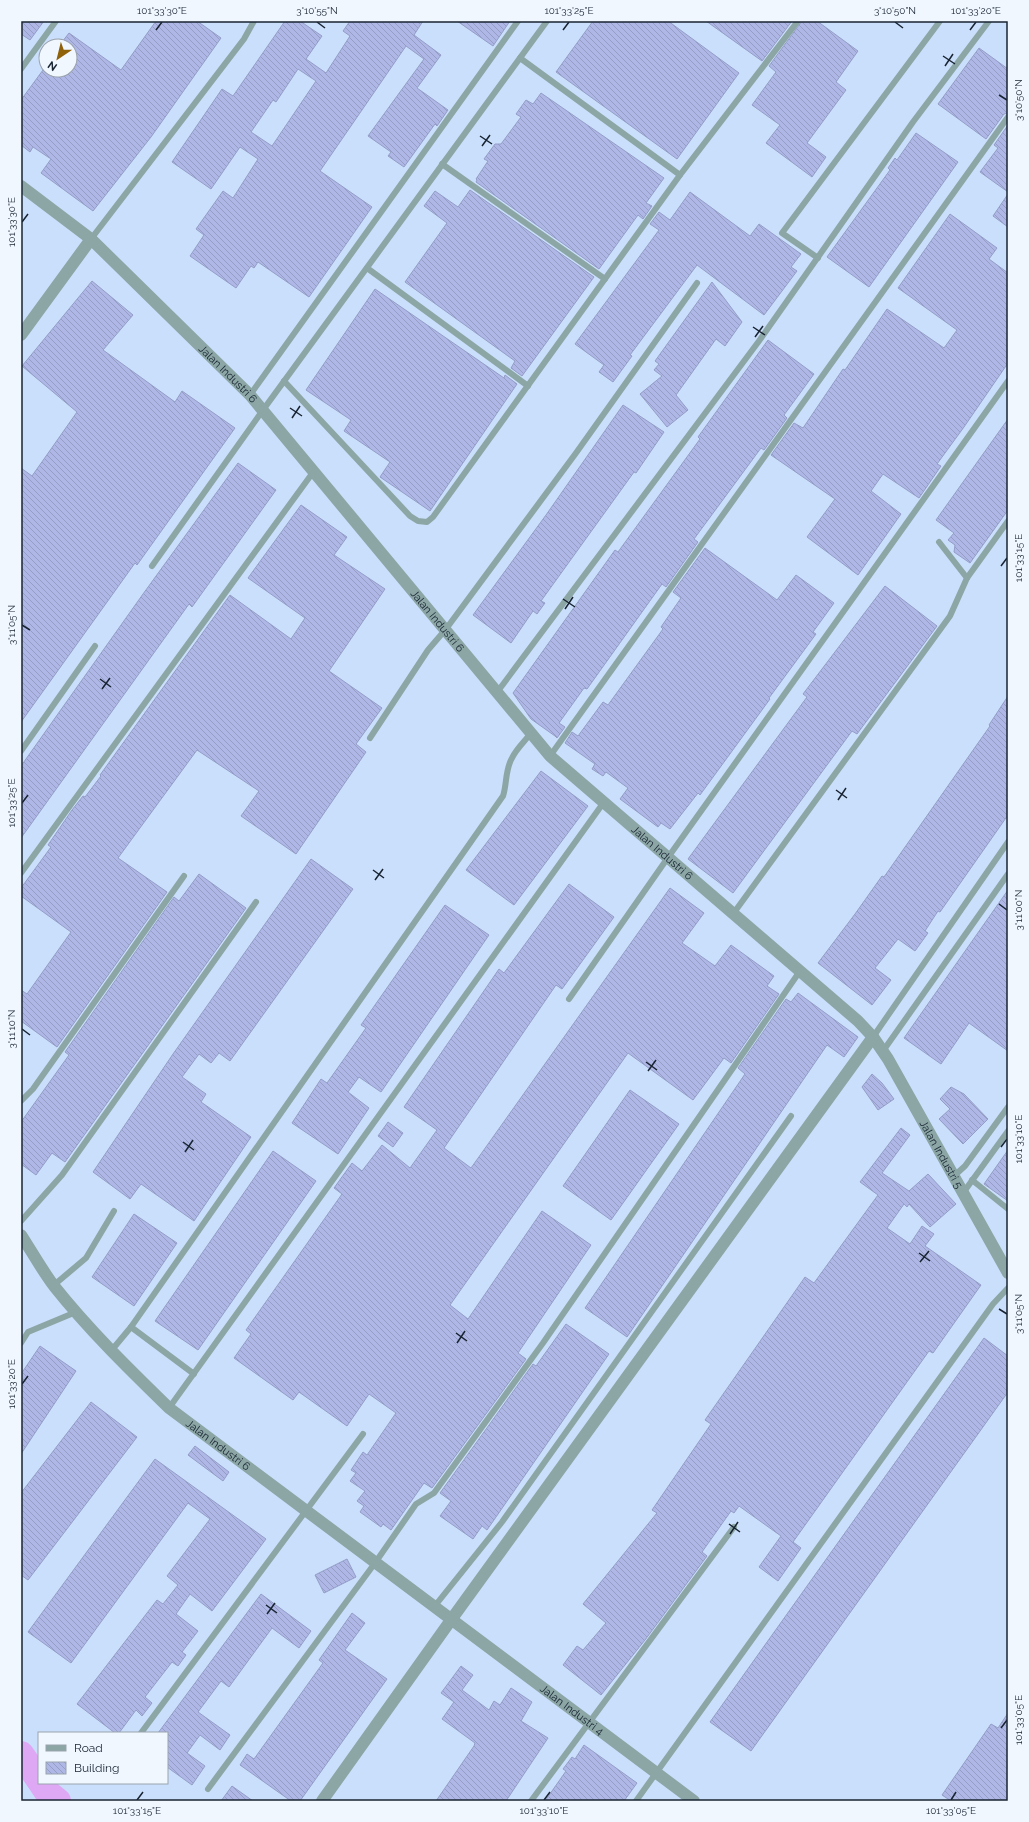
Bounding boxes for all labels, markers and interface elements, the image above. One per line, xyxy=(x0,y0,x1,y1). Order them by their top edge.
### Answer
text: 101°33'30"E xyxy=(137,5,187,16)
text: 3°10'55"N xyxy=(296,5,338,16)
text: 101°33'25"E xyxy=(544,5,594,16)
text: 3°10'50"N xyxy=(874,5,916,16)
text: 101°33'20"E xyxy=(951,5,1001,16)
north arrow xyxy=(38,38,78,78)
text: N xyxy=(45,58,60,74)
text: 3°10'50"N xyxy=(1013,79,1024,121)
text: 101°33'30"E xyxy=(6,197,17,247)
street label: Jalan Industri 6 xyxy=(196,342,260,406)
text: 101°33'15"E xyxy=(1013,534,1024,582)
street label: Jalan Industri 6 xyxy=(408,587,467,655)
text: 3°11'05"N xyxy=(6,605,17,645)
text: 101°33'25"E xyxy=(6,778,17,828)
street label: Jalan Industri 6 xyxy=(629,823,696,883)
text: 3°11'00"N xyxy=(1013,890,1024,930)
text: 3°11'10"N xyxy=(6,1009,17,1049)
text: 101°33'10"E xyxy=(1013,1115,1024,1163)
street label: Jalan Industri 5 xyxy=(917,1118,965,1191)
text: 3°11'05"N xyxy=(1013,1294,1024,1334)
text: 101°33'20"E xyxy=(6,1359,17,1409)
street label: Jalan Industri 6 xyxy=(183,1417,253,1474)
street label: Jalan Industri 4 xyxy=(537,1682,606,1738)
text: 101°33'05"E xyxy=(1013,1695,1024,1745)
legend xyxy=(38,1732,168,1784)
text: Road xyxy=(74,1741,103,1755)
text: Building xyxy=(74,1761,120,1775)
text: 101°33'15"E xyxy=(113,1805,161,1816)
text: 101°33'10"E xyxy=(520,1805,568,1816)
text: 101°33'05"E xyxy=(926,1805,976,1816)

